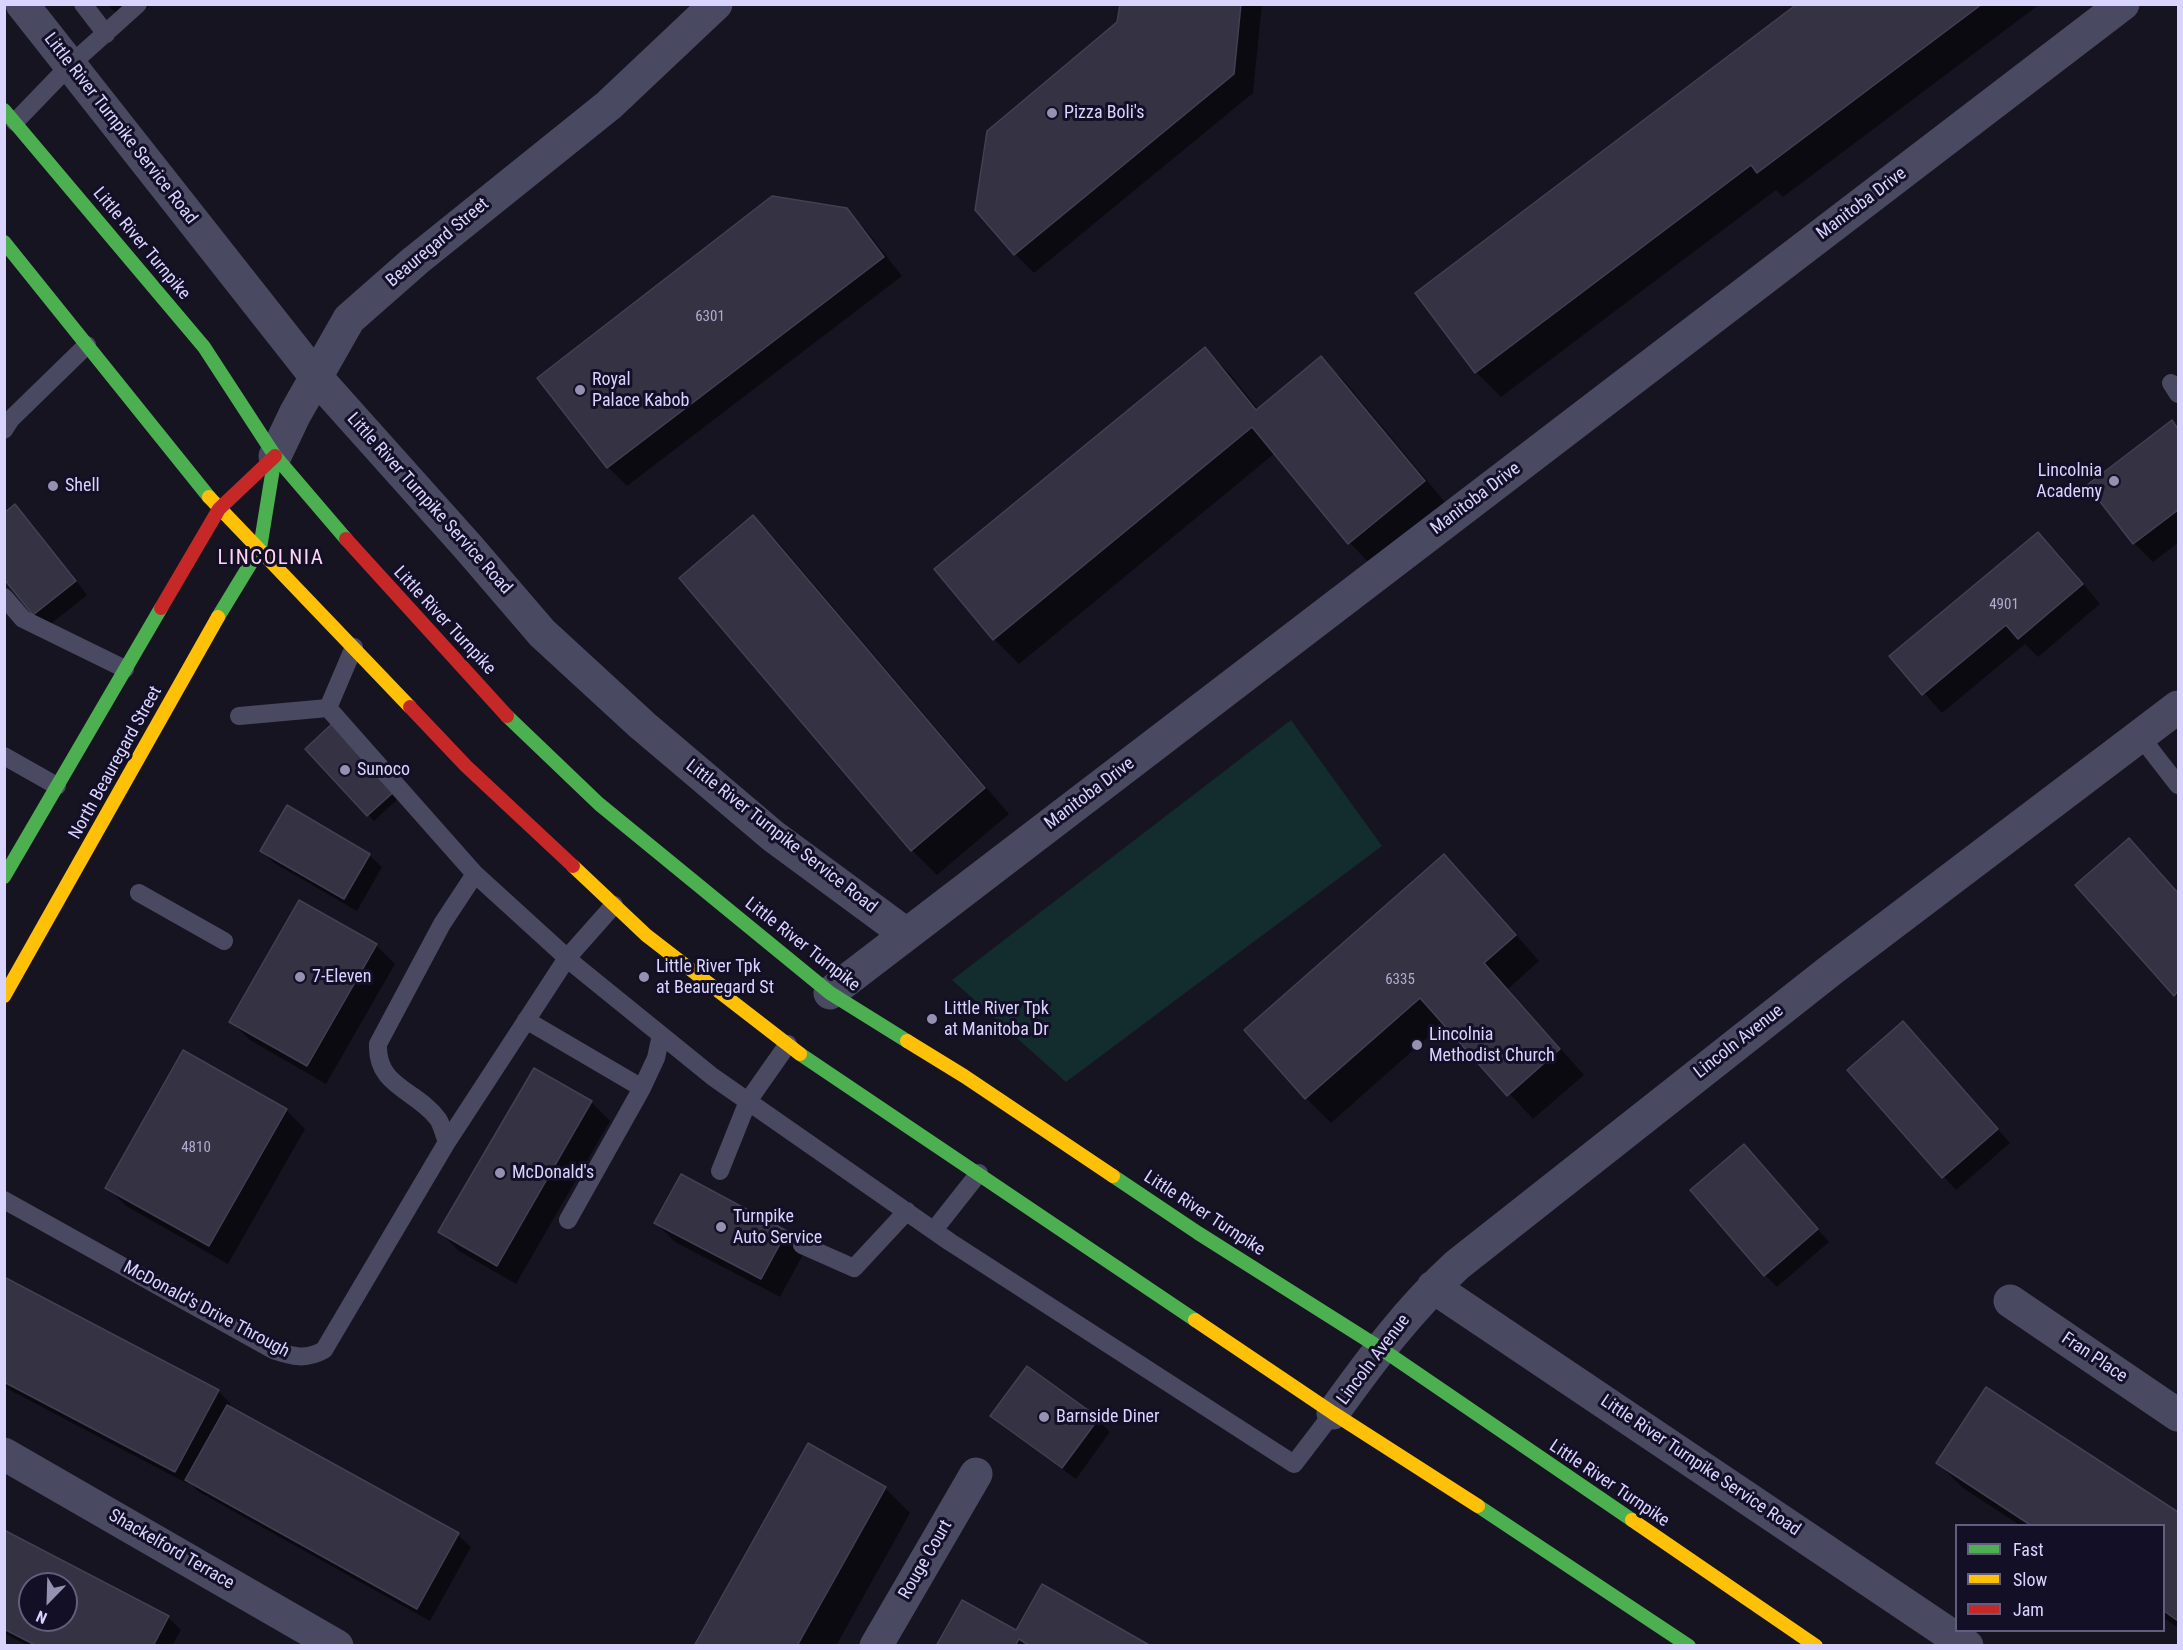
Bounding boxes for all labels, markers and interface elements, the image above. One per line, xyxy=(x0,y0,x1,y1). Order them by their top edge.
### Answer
street label: Little River Turnpike Service Road xyxy=(39,29,201,229)
place label: Pizza Boli's xyxy=(1064,102,1144,124)
marker: Pizza Boli's xyxy=(1045,106,1059,120)
street label: Manitoba Drive xyxy=(1813,163,1911,245)
street label: Little River Turnpike xyxy=(88,183,194,305)
street label: Beauregard Street xyxy=(382,194,494,292)
house number: 6301 xyxy=(695,308,725,326)
place label: Royal Palace Kabob xyxy=(592,369,689,412)
marker: Royal Palace Kabob xyxy=(573,383,587,397)
street label: Little River Turnpike Service Road xyxy=(342,409,516,599)
street label: Manitoba Drive xyxy=(1427,458,1525,540)
place label: Lincolnia Academy xyxy=(2036,460,2102,502)
marker: Lincolnia Academy xyxy=(2107,474,2121,488)
place label: Shell xyxy=(65,475,100,497)
marker: Shell xyxy=(46,479,60,493)
district label: LINCOLNIA xyxy=(218,546,324,572)
street label: Little River Turnpike xyxy=(388,562,500,680)
house number: 4901 xyxy=(1989,596,2019,614)
street label: North Beauregard Street xyxy=(65,683,167,843)
street label: Manitoba Drive xyxy=(1041,753,1139,835)
street label: Little River Turnpike Service Road xyxy=(681,756,881,918)
place label: Sunoco xyxy=(357,759,410,781)
marker: Sunoco xyxy=(338,763,352,777)
street label: Little River Turnpike xyxy=(740,893,864,997)
place label: Little River Tpk at Beauregard St xyxy=(656,956,774,998)
place label: 7-Eleven xyxy=(312,966,371,988)
marker: 7-Eleven xyxy=(293,970,307,984)
marker: Little River Tpk at Beauregard St xyxy=(637,970,651,984)
house number: 6335 xyxy=(1385,971,1415,989)
place label: Little River Tpk at Manitoba Dr xyxy=(944,998,1049,1040)
street label: Lincoln Avenue xyxy=(1690,1000,1788,1084)
marker: Little River Tpk at Manitoba Dr xyxy=(925,1012,939,1026)
place label: Lincolnia Methodist Church xyxy=(1429,1024,1555,1066)
marker: Lincolnia Methodist Church xyxy=(1410,1038,1424,1052)
house number: 4810 xyxy=(181,1139,211,1157)
place label: McDonald's xyxy=(512,1162,594,1184)
marker: McDonald's xyxy=(493,1166,507,1180)
street label: Little River Turnpike xyxy=(1139,1167,1269,1261)
place label: Turnpike Auto Service xyxy=(733,1206,822,1248)
marker: Turnpike Auto Service xyxy=(714,1220,728,1234)
street label: McDonald's Drive Through xyxy=(119,1257,293,1363)
street label: Lincoln Avenue xyxy=(1333,1311,1415,1409)
street label: Fran Place xyxy=(2057,1328,2131,1388)
street label: Little River Turnpike Service Road xyxy=(1596,1391,1804,1541)
place label: Barnside Diner xyxy=(1056,1406,1160,1428)
marker: Barnside Diner xyxy=(1037,1410,1051,1424)
street label: Little River Turnpike xyxy=(1545,1436,1673,1532)
street label: Shackelford Terrace xyxy=(104,1505,238,1595)
street label: Rouge Court xyxy=(895,1517,957,1603)
legend xyxy=(1955,1524,2165,1632)
text: Fast xyxy=(2013,1539,2044,1560)
text: Slow xyxy=(2013,1569,2047,1590)
north arrow xyxy=(18,1572,78,1632)
text: Jam xyxy=(2013,1599,2044,1620)
text: N xyxy=(33,1607,50,1628)

